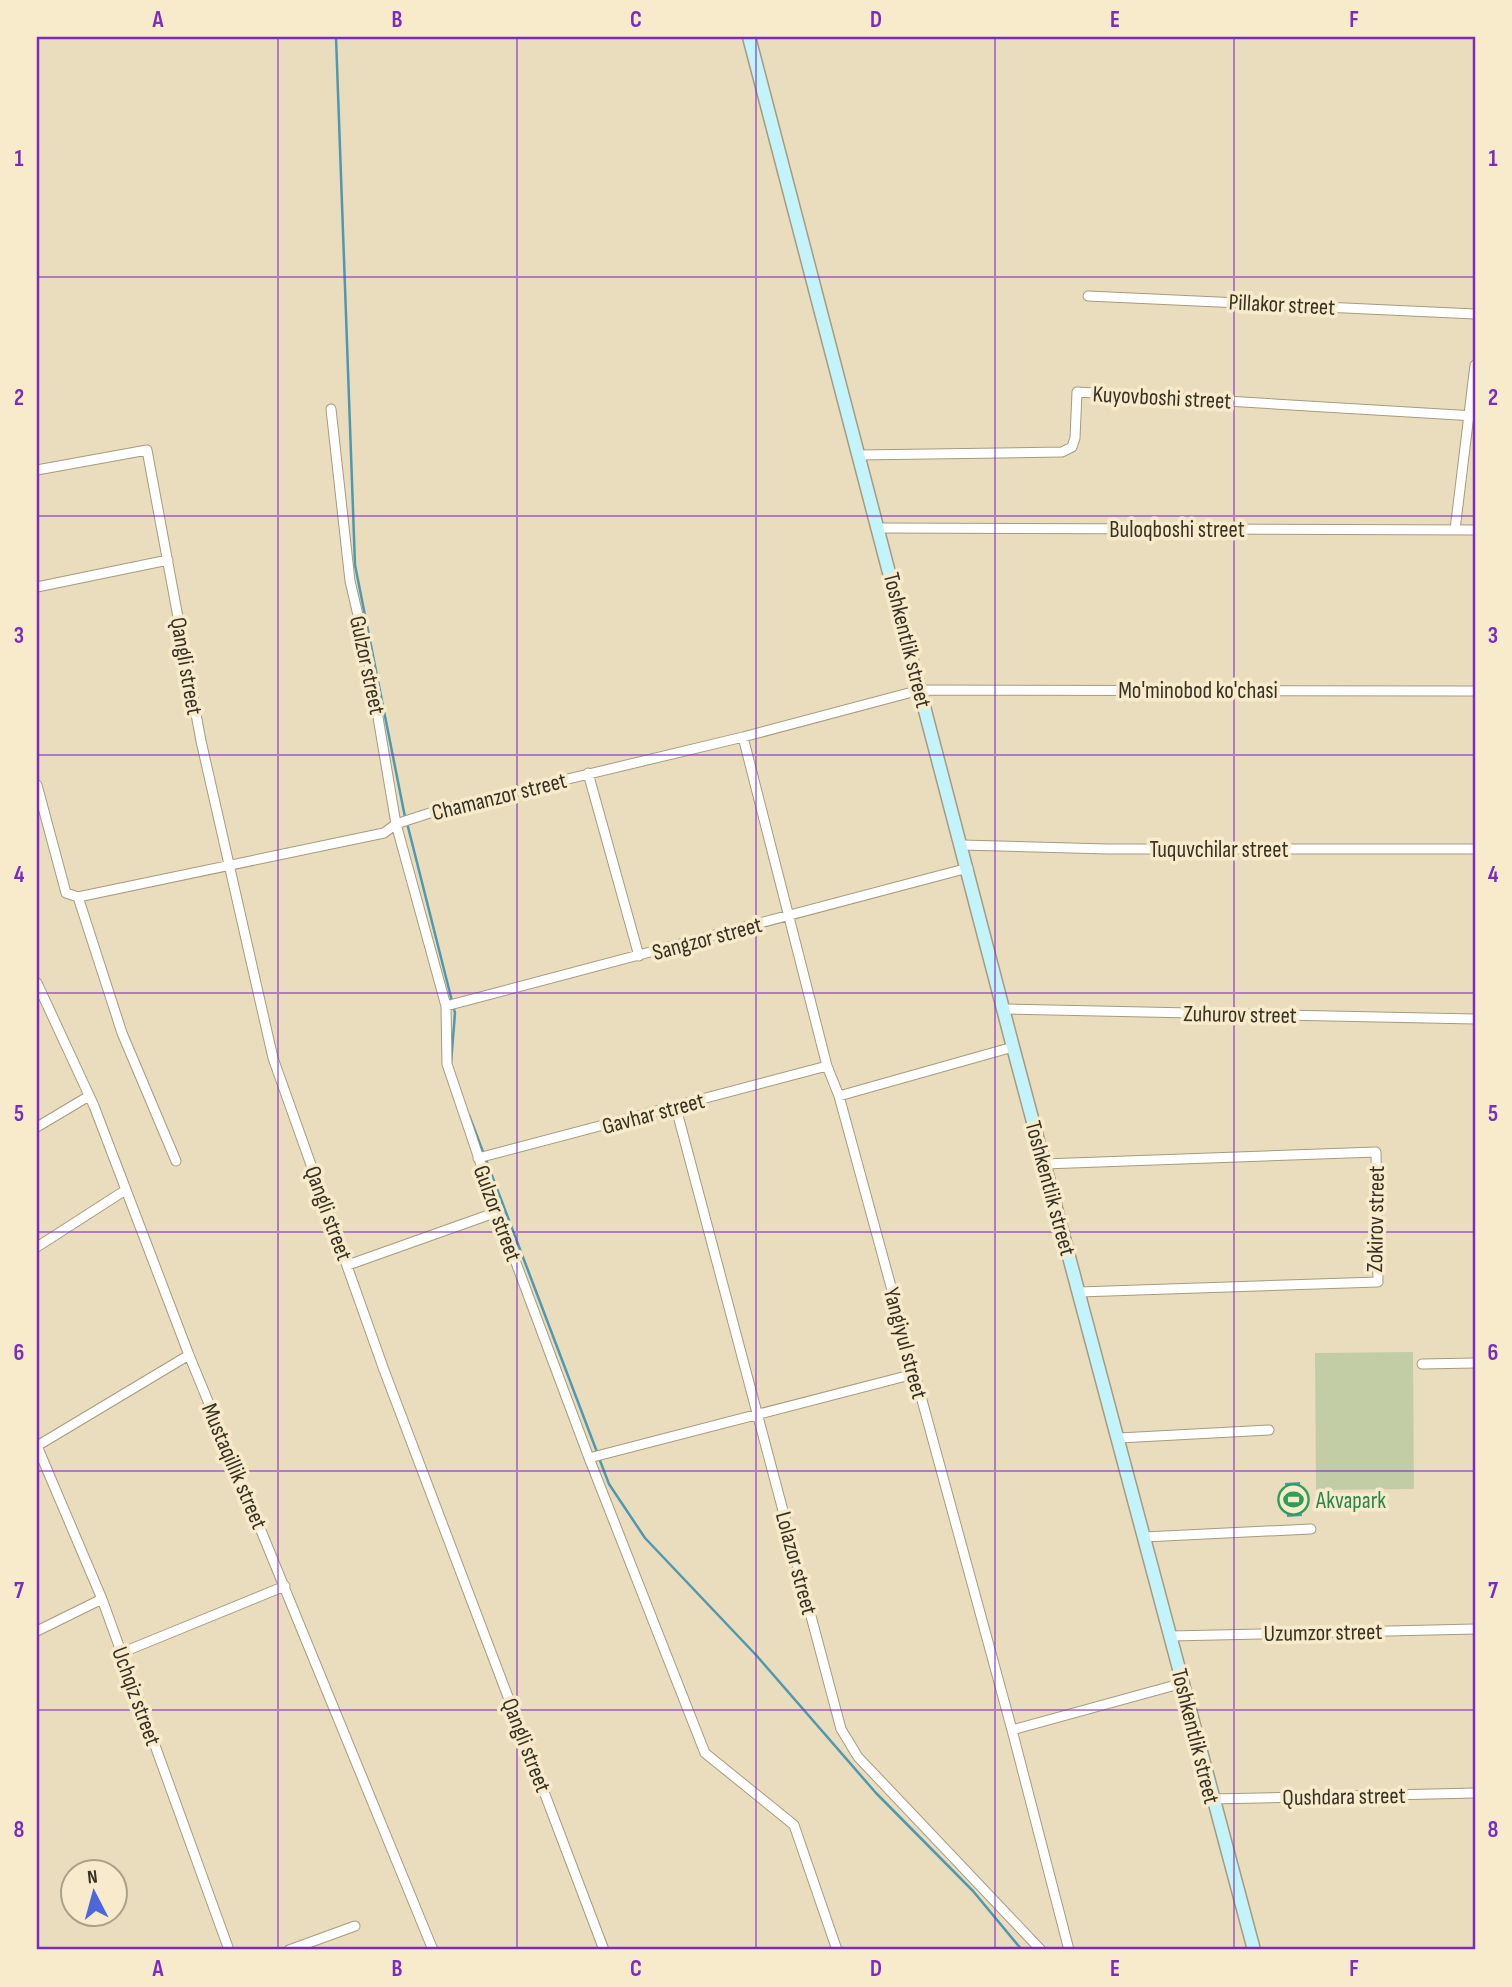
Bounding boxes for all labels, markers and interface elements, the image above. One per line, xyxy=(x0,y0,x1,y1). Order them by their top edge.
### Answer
text: A xyxy=(152,6,165,34)
text: B xyxy=(392,6,403,34)
text: C xyxy=(630,6,642,34)
text: D xyxy=(870,6,882,34)
text: E xyxy=(1110,6,1120,34)
text: F xyxy=(1349,6,1359,34)
text: 1 xyxy=(14,145,24,173)
text: 1 xyxy=(1488,145,1498,173)
street label: Pillakor street xyxy=(1228,288,1336,322)
street label: Kuyovboshi street xyxy=(1092,380,1232,416)
text: 2 xyxy=(14,384,24,412)
text: 2 xyxy=(1488,384,1498,412)
street label: Buloqboshi street xyxy=(1109,516,1245,544)
street label: Toshkentlik street xyxy=(877,570,937,711)
street label: Gulzor street xyxy=(343,613,391,717)
street label: Qangli street xyxy=(164,615,208,717)
text: 3 xyxy=(14,622,24,650)
text: 3 xyxy=(1488,622,1498,650)
street label: Mo'minobod ko'chasi xyxy=(1118,677,1278,705)
street label: Chamanzor street xyxy=(429,767,570,827)
street label: Tuquvchilar street xyxy=(1150,836,1288,864)
text: 4 xyxy=(14,861,25,889)
text: 4 xyxy=(1488,861,1499,889)
street label: Sangzor street xyxy=(649,911,765,967)
street label: Zuhurov street xyxy=(1183,1000,1297,1030)
street label: Gavhar street xyxy=(599,1087,708,1141)
text: 5 xyxy=(14,1100,24,1128)
text: 5 xyxy=(1488,1100,1498,1128)
street label: Toshkentlik street xyxy=(1019,1118,1081,1259)
street label: Qangli street xyxy=(298,1162,358,1264)
street label: Gulzor street xyxy=(467,1162,527,1265)
street label: Zokirov street xyxy=(1361,1165,1391,1273)
street label: Yangiyul street xyxy=(877,1285,933,1402)
text: 6 xyxy=(14,1339,24,1367)
text: 6 xyxy=(1488,1339,1498,1367)
street label: Mustaqillik street xyxy=(195,1399,273,1533)
sports icon: Akvapark xyxy=(1276,1483,1310,1517)
place label: Akvapark xyxy=(1315,1487,1386,1515)
street label: Lolazor street xyxy=(769,1509,823,1618)
text: 7 xyxy=(14,1577,24,1605)
text: 7 xyxy=(1488,1577,1498,1605)
street label: Uzumzor street xyxy=(1263,1618,1383,1648)
street label: Uchqiz street xyxy=(105,1643,167,1750)
street label: Toshkentlik street xyxy=(1165,1666,1225,1807)
street label: Qangli street xyxy=(495,1694,557,1796)
street label: Qushdara street xyxy=(1282,1782,1406,1812)
text: 8 xyxy=(14,1816,25,1844)
text: 8 xyxy=(1488,1816,1499,1844)
north arrow xyxy=(60,1857,130,1927)
text: N xyxy=(86,1866,99,1890)
text: A xyxy=(152,1955,165,1983)
text: B xyxy=(392,1955,403,1983)
text: C xyxy=(630,1955,642,1983)
text: D xyxy=(870,1955,882,1983)
text: E xyxy=(1110,1955,1120,1983)
text: F xyxy=(1349,1955,1359,1983)

